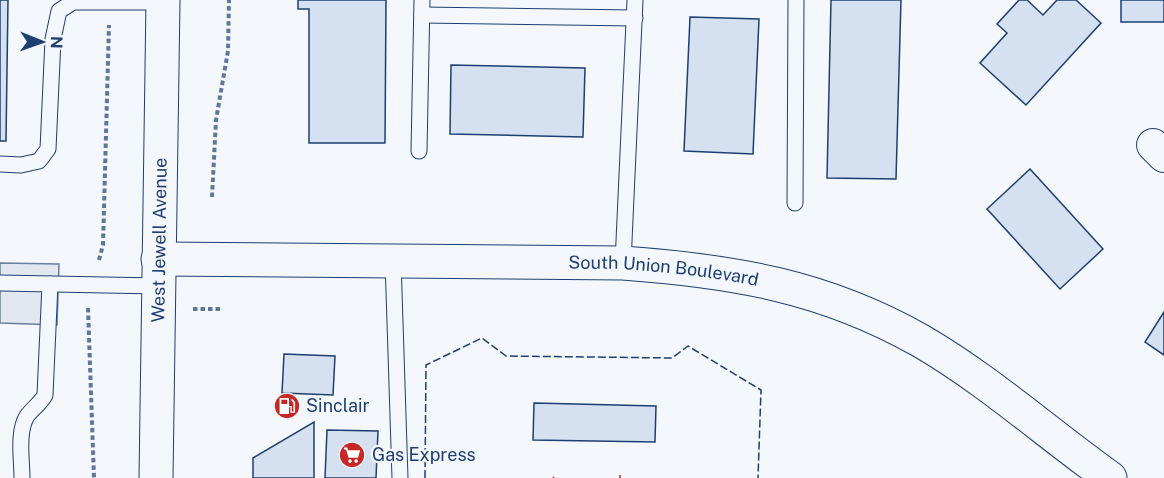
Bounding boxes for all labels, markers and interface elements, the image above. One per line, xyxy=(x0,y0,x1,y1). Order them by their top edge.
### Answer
north arrow xyxy=(12,12,72,72)
text: N xyxy=(47,36,66,49)
street label: West Jewell Avenue xyxy=(147,157,171,323)
street label: South Union Boulevard xyxy=(568,252,761,290)
fuel station icon: Sinclair xyxy=(272,391,302,421)
place label: Sinclair xyxy=(306,395,370,416)
supermarket icon: Gas Express xyxy=(337,440,367,470)
place label: Gas Express xyxy=(372,444,476,465)

